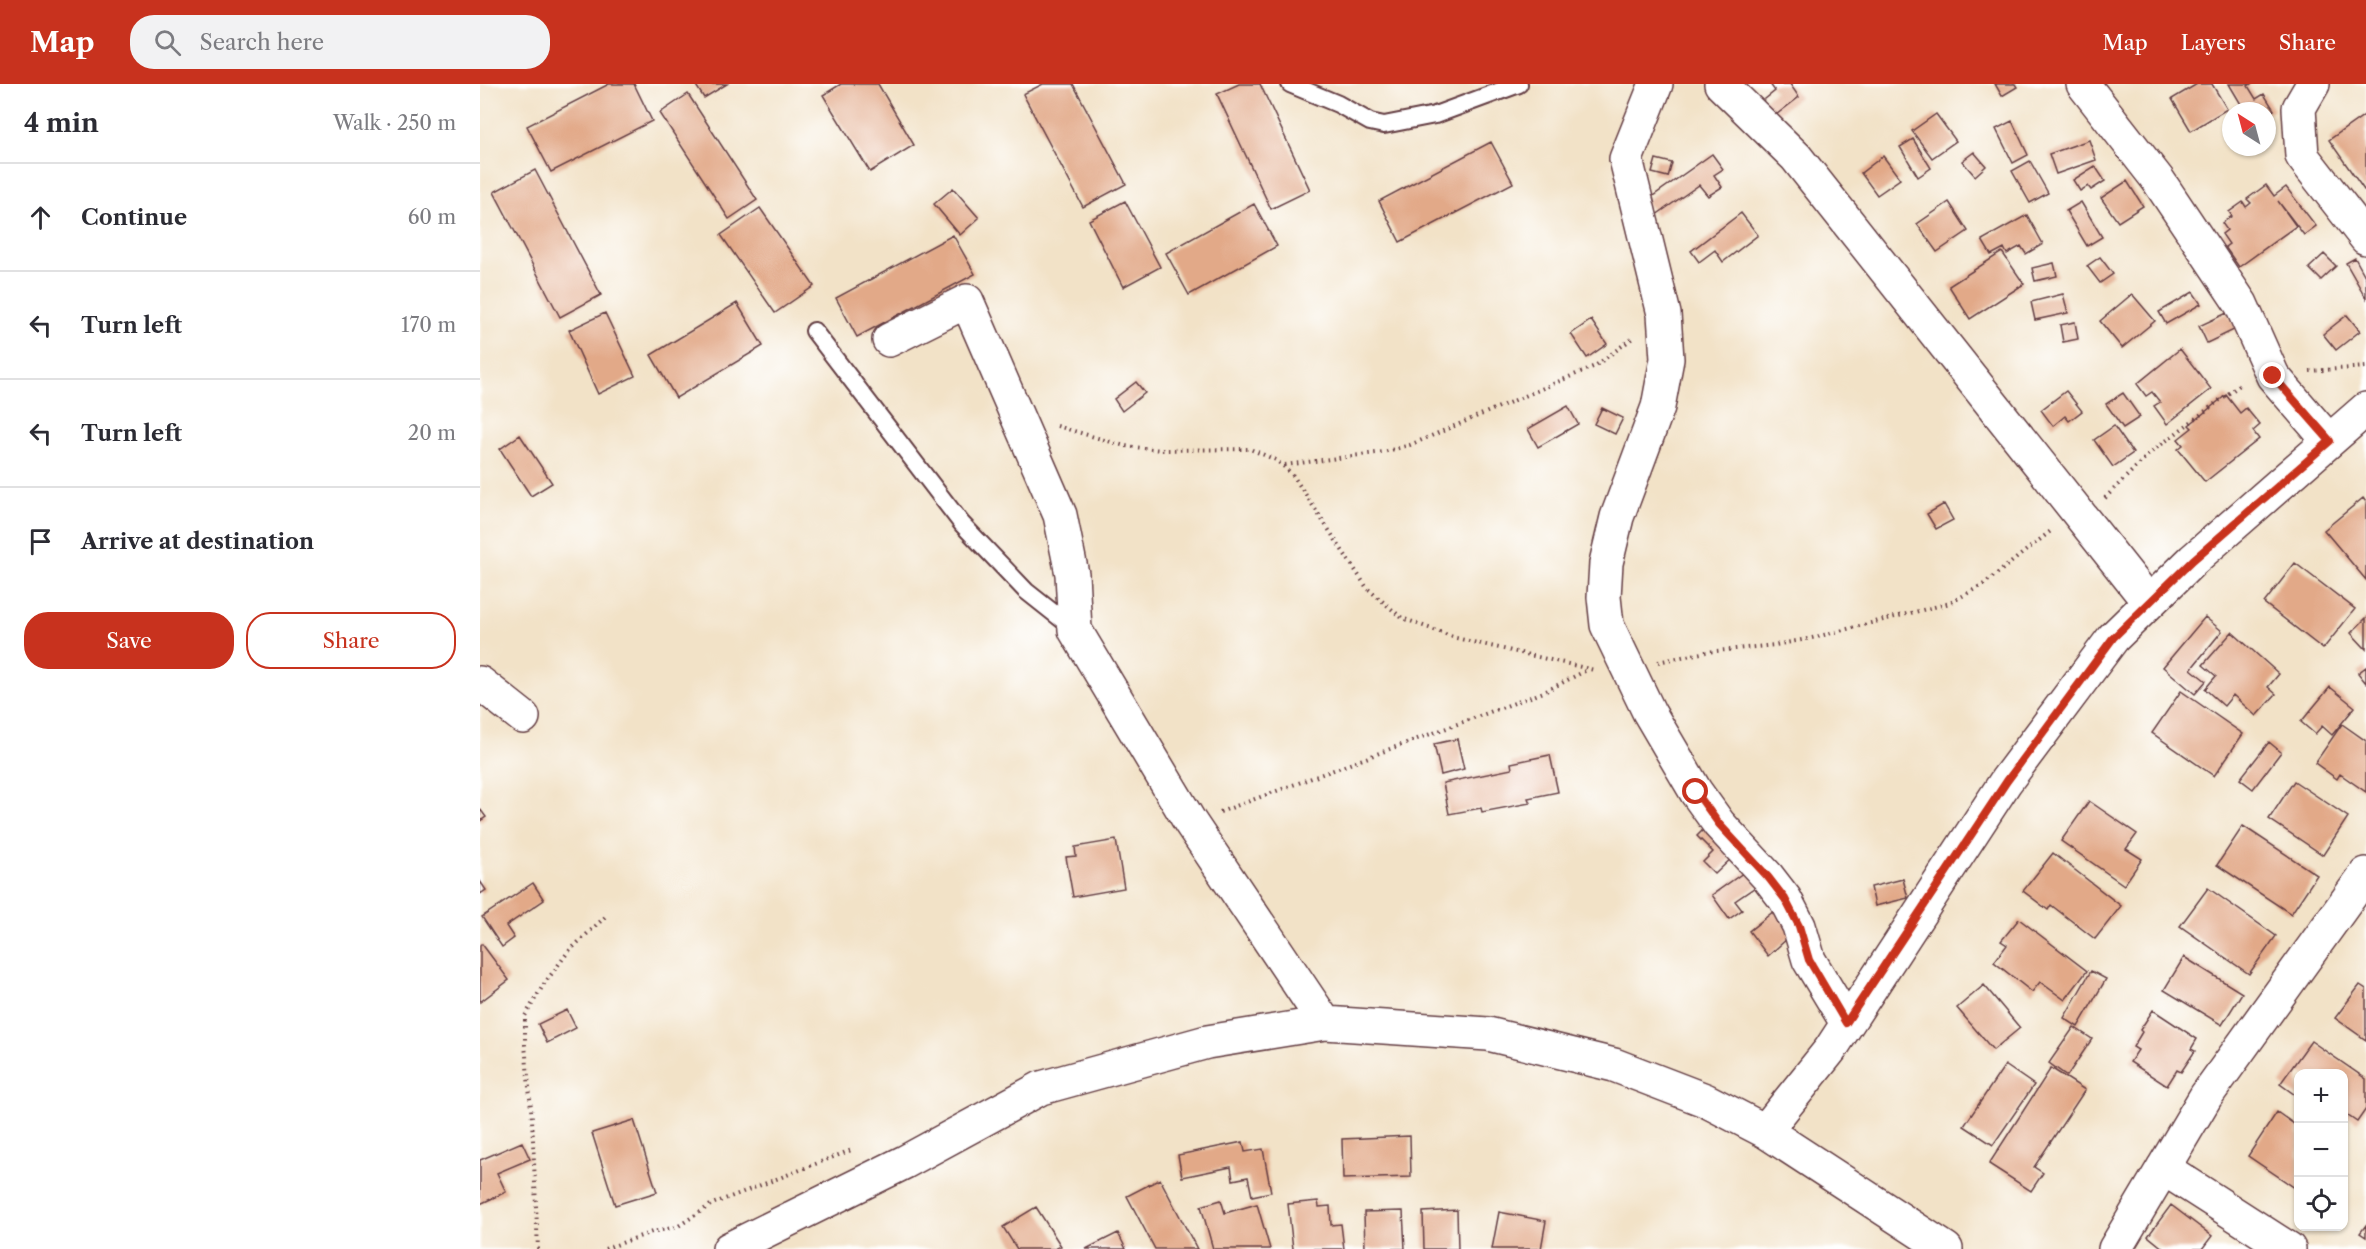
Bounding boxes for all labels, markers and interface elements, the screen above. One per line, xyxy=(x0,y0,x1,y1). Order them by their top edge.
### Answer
search box xyxy=(130,15,550,69)
text: Map xyxy=(30,25,94,59)
icon: search xyxy=(151,26,184,59)
text: Search here xyxy=(199,29,324,56)
text: Map xyxy=(2103,30,2148,55)
text: Layers xyxy=(2181,30,2246,55)
text: Share xyxy=(2279,30,2336,55)
north arrow xyxy=(2222,102,2276,156)
text: 4 min xyxy=(24,107,99,139)
text: Walk · 250 m xyxy=(333,111,456,135)
icon: ahead xyxy=(24,201,57,234)
text: Continue xyxy=(81,204,187,231)
text: 60 m xyxy=(408,205,456,229)
icon: left xyxy=(24,309,57,342)
text: Turn left xyxy=(81,312,182,339)
text: 170 m xyxy=(401,313,456,337)
route end xyxy=(2259,362,2285,388)
icon: left xyxy=(24,417,57,450)
text: Turn left xyxy=(81,420,182,447)
text: 20 m xyxy=(408,421,456,445)
icon: arrive xyxy=(24,525,57,558)
text: Arrive at destination xyxy=(81,528,314,555)
button: Save xyxy=(24,612,234,669)
button: Share xyxy=(246,612,456,669)
route start xyxy=(1682,778,1708,804)
map controls xyxy=(2294,1069,2348,1231)
button: + xyxy=(2294,1069,2348,1123)
button: − xyxy=(2294,1123,2348,1177)
button: locate xyxy=(2294,1177,2348,1231)

